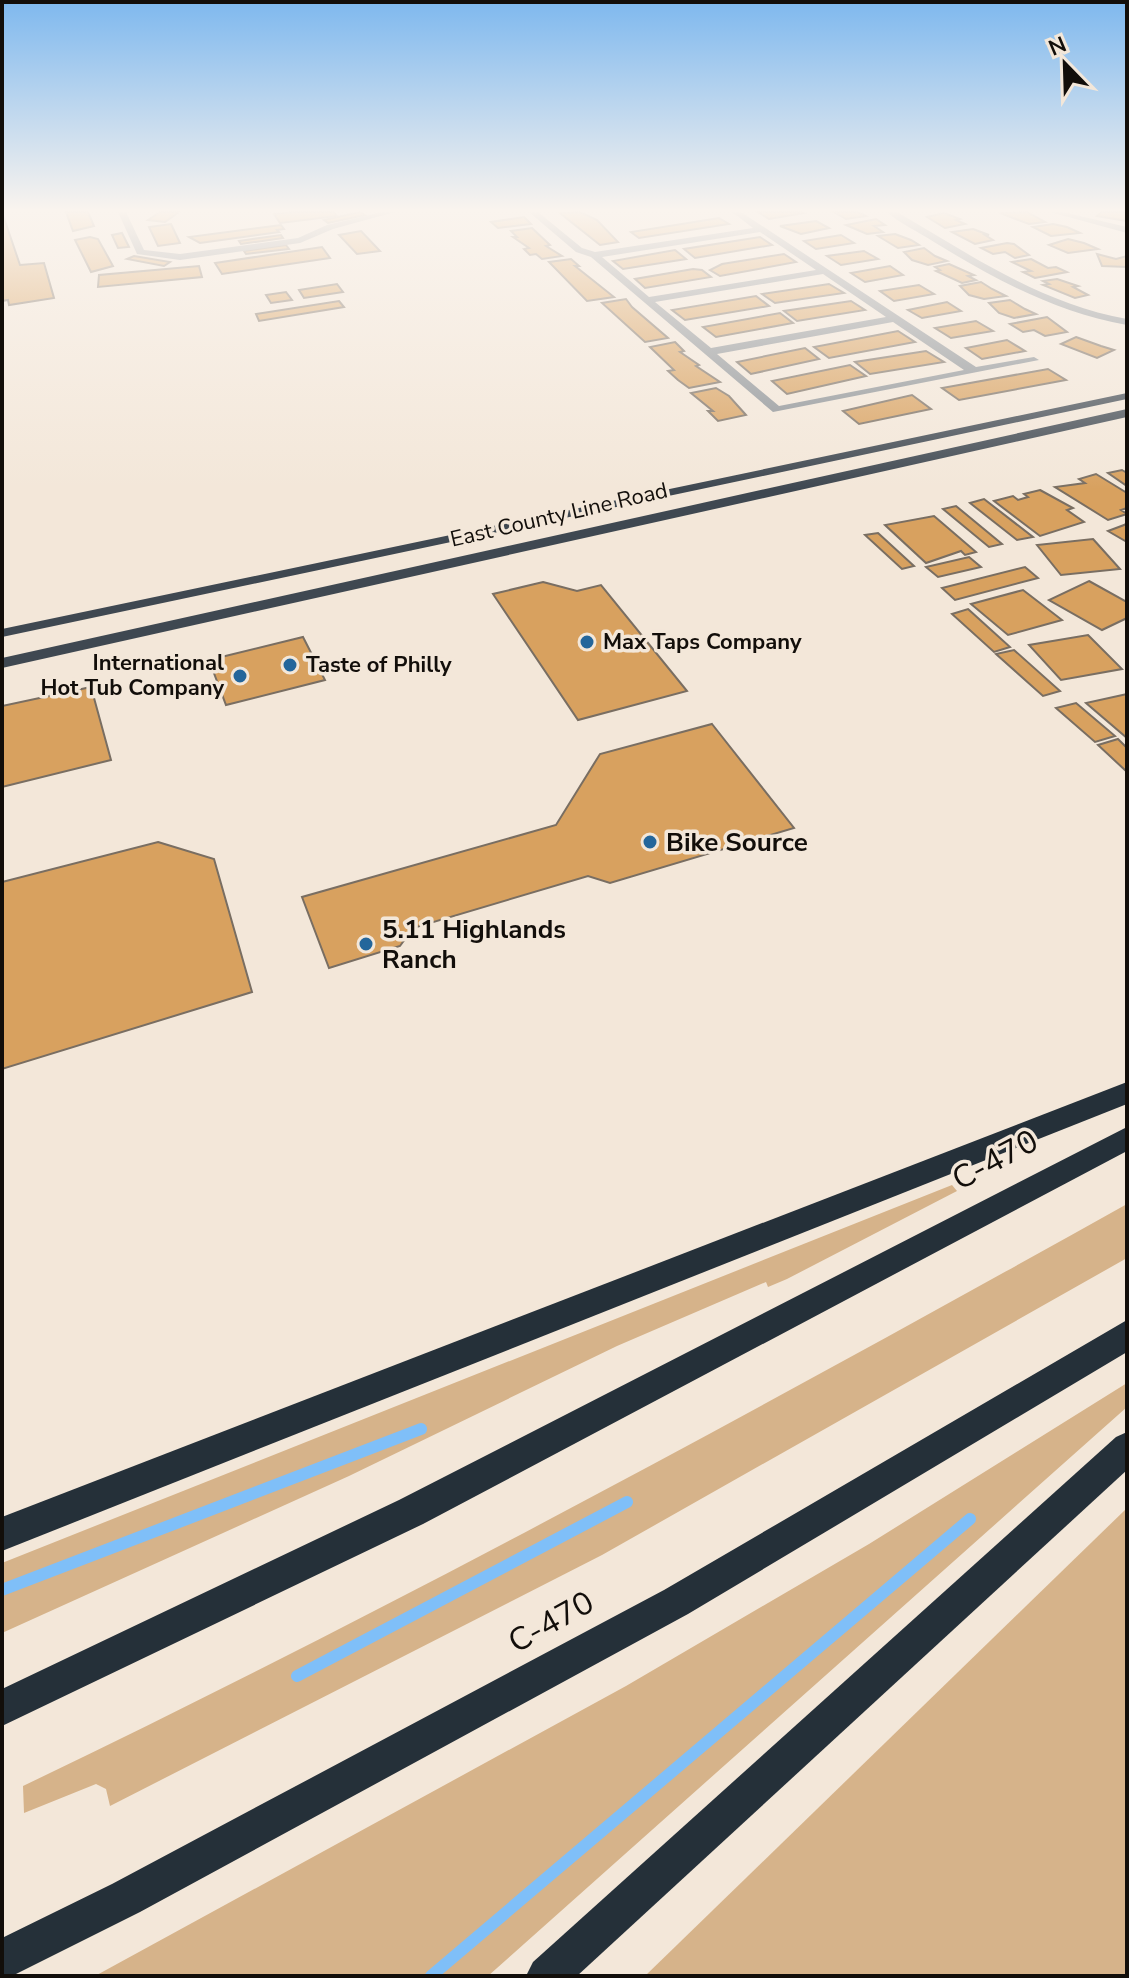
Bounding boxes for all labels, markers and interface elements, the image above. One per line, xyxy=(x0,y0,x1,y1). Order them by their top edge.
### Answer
north arrow xyxy=(1025,24,1105,104)
text: N xyxy=(1044,29,1071,64)
street label: East County Line Road xyxy=(447,475,671,555)
place label: Max Taps Company xyxy=(603,627,802,657)
marker: Max Taps Company xyxy=(578,633,596,651)
place label: International Hot Tub Company xyxy=(40,648,224,703)
place label: Taste of Philly xyxy=(306,650,452,680)
marker: Taste of Philly xyxy=(281,656,299,674)
marker: International Hot Tub Company xyxy=(231,667,249,685)
place label: Bike Source xyxy=(666,825,808,860)
marker: Bike Source xyxy=(641,833,659,851)
place label: 5.11 Highlands Ranch xyxy=(382,912,566,977)
marker: 5.11 Highlands Ranch xyxy=(357,935,375,953)
street label: C-470 xyxy=(944,1119,1046,1201)
street label: C-470 xyxy=(500,1581,602,1663)

